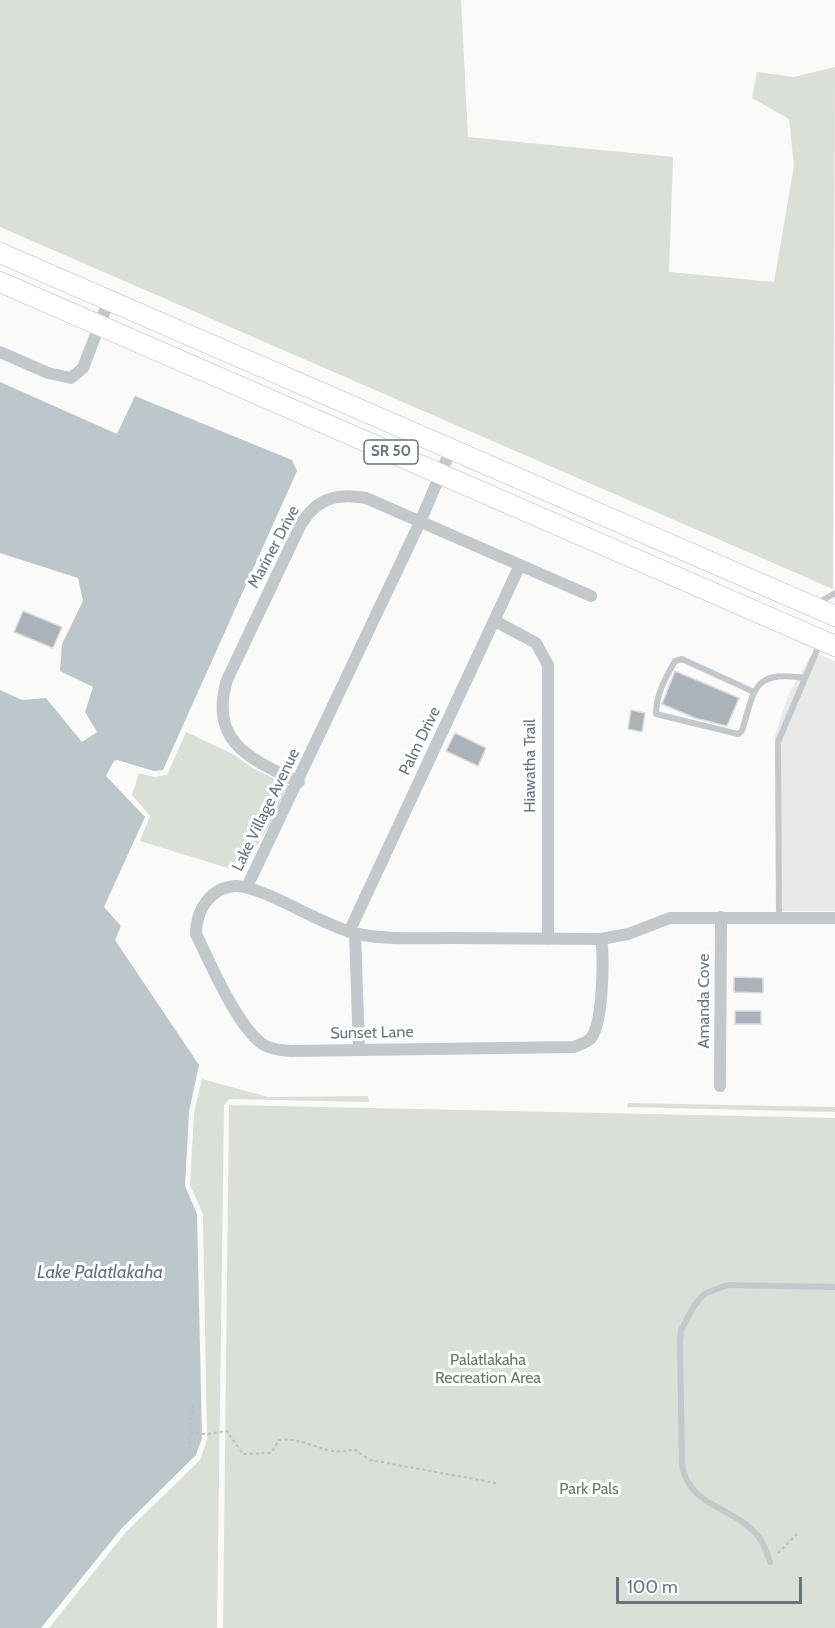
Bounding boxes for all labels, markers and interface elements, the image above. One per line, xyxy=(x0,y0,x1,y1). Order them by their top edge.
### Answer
road number: SR 50 xyxy=(364,440,418,464)
street label: Mariner Drive xyxy=(244,502,304,592)
street label: Palm Drive xyxy=(395,704,445,778)
street label: Hiawatha Trail xyxy=(520,719,540,813)
street label: Lake Village Avenue xyxy=(228,746,304,874)
street label: Amanda Cove xyxy=(694,954,714,1048)
street label: Sunset Lane xyxy=(330,1023,414,1043)
water label: Lake Palatlakaha xyxy=(37,1262,163,1284)
park label: Palatlakaha Recreation Area xyxy=(435,1350,541,1388)
park label: Park Pals xyxy=(559,1479,619,1499)
scale bar xyxy=(619,1565,805,1603)
text: 100 m xyxy=(627,1576,678,1598)

